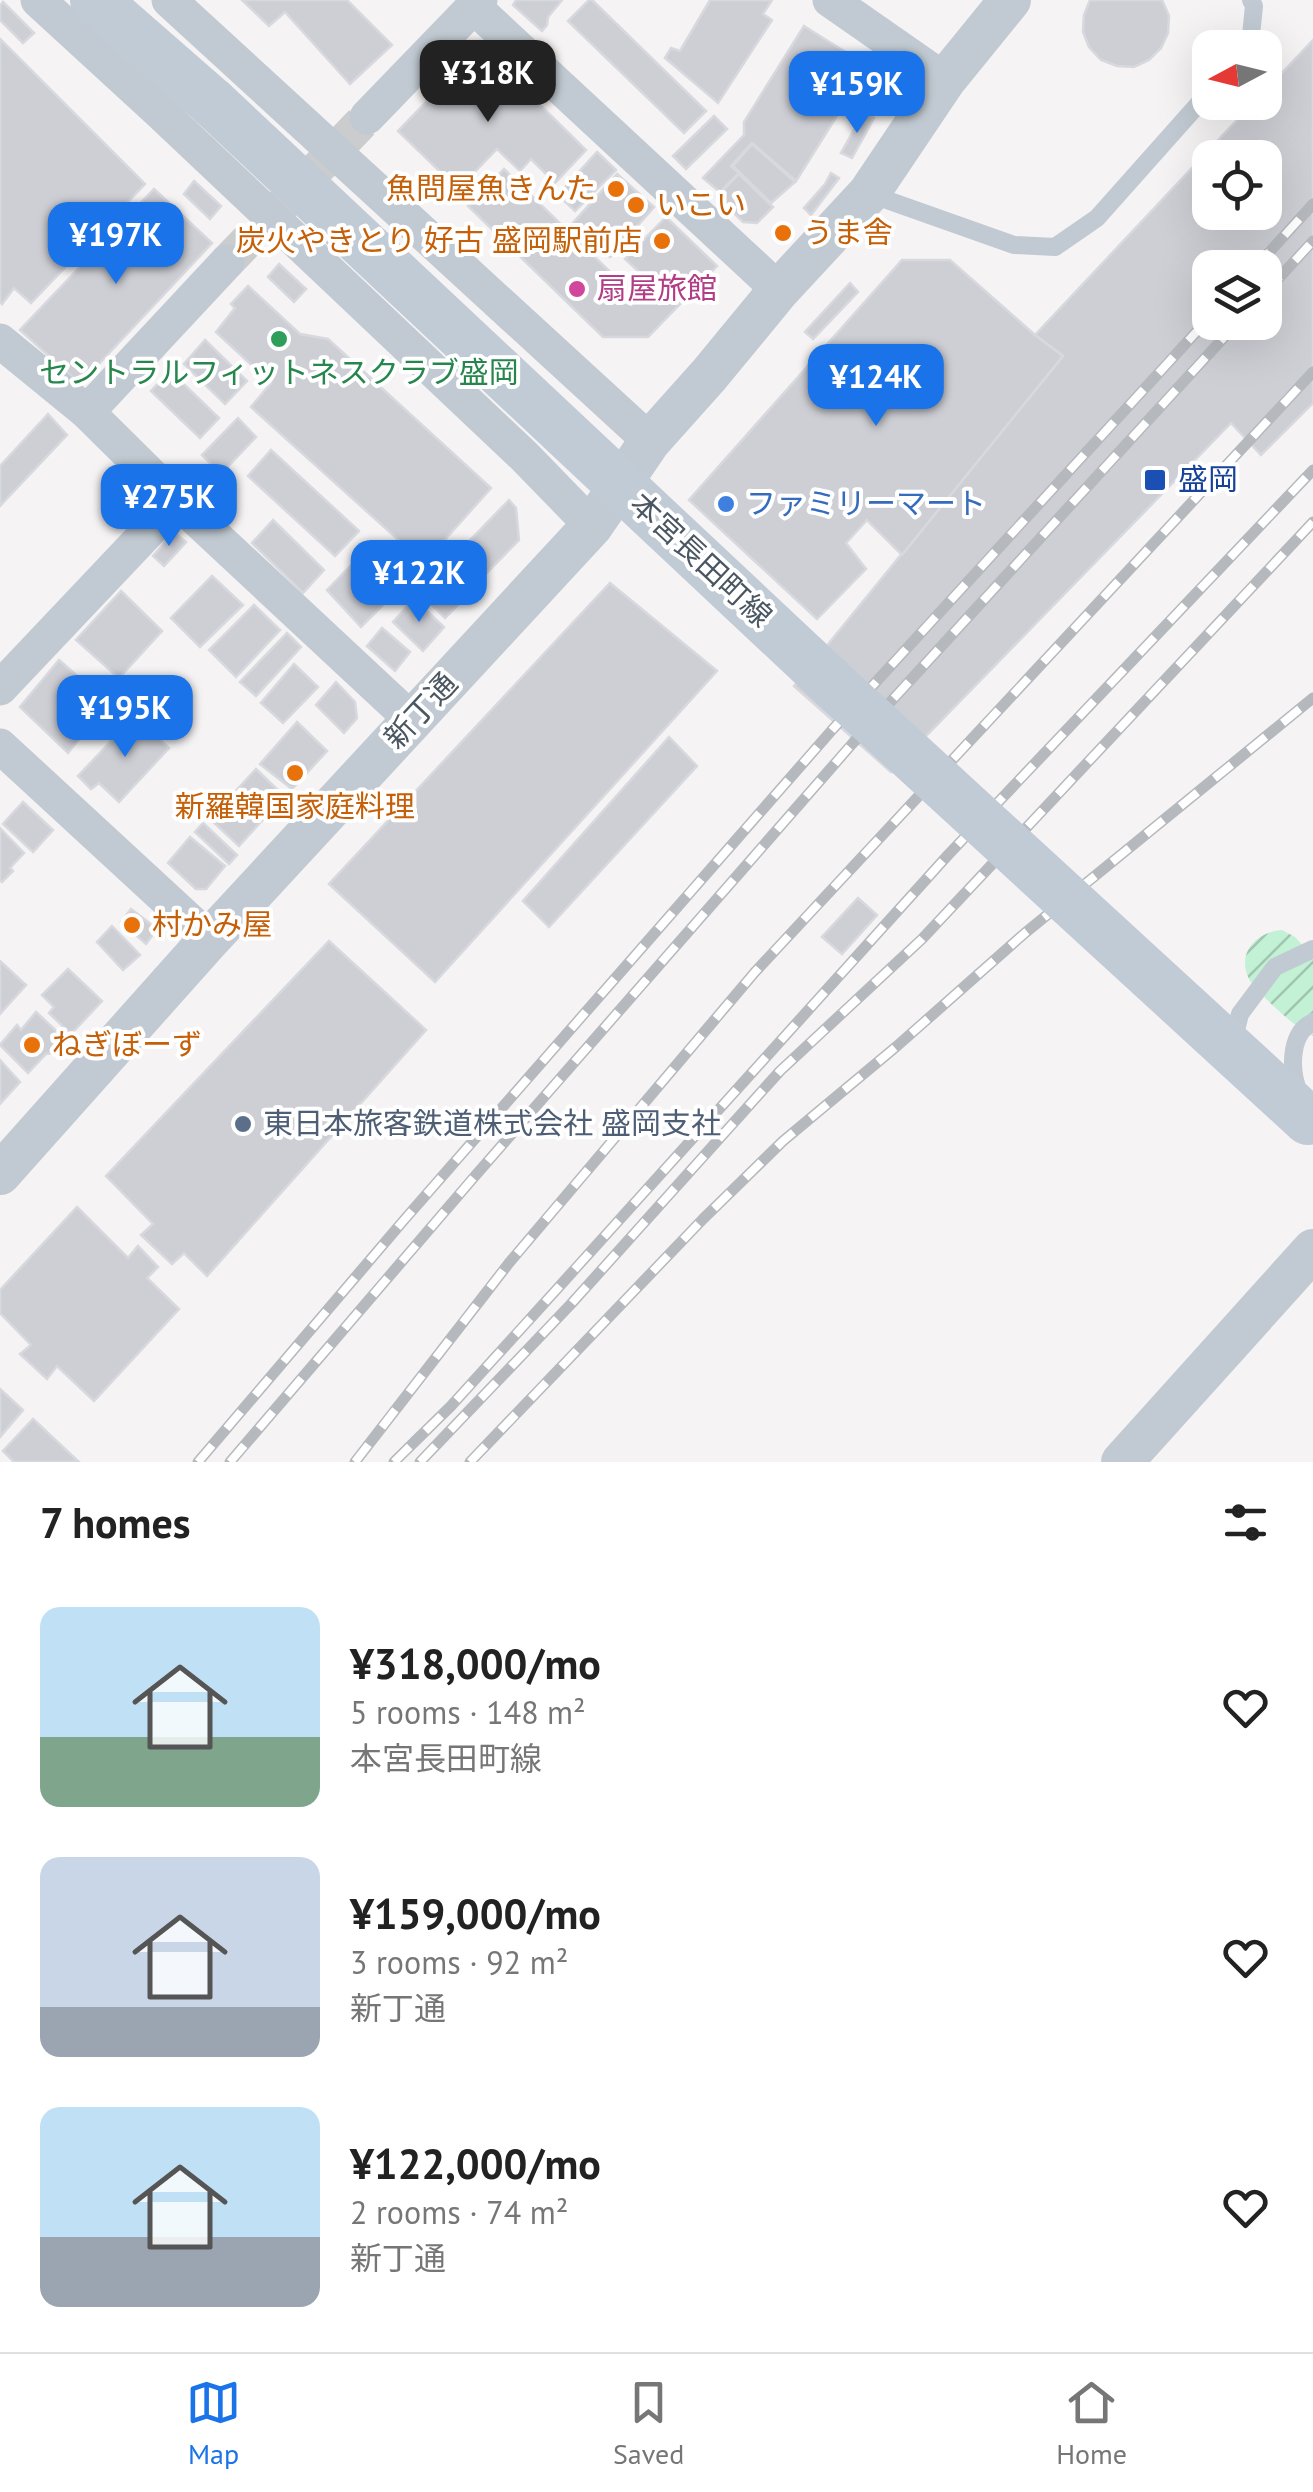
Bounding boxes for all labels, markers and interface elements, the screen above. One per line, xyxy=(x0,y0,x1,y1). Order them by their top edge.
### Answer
north arrow xyxy=(1192,30,1282,120)
map controls xyxy=(1192,30,1282,340)
pin: ¥318K xyxy=(418,40,558,125)
text: ¥318K xyxy=(442,51,534,93)
pin: ¥159K xyxy=(787,51,927,136)
text: ¥159K xyxy=(811,62,903,104)
button: locate xyxy=(1192,140,1282,230)
place label: 魚問屋魚きんた xyxy=(386,168,596,207)
marker: 魚問屋魚きんた xyxy=(605,178,627,200)
place label: いこい xyxy=(656,184,746,223)
marker: いこい xyxy=(625,194,647,216)
pin: ¥197K xyxy=(46,202,186,287)
place label: うま舎 xyxy=(803,212,893,251)
text: ¥197K xyxy=(70,213,162,255)
place label: 炭火やきとり 好古 盛岡駅前店 xyxy=(236,220,642,259)
marker: うま舎 xyxy=(772,222,794,244)
marker: 炭火やきとり 好古 盛岡駅前店 xyxy=(651,230,673,252)
button: layers xyxy=(1192,250,1282,340)
place label: 扇屋旅館 xyxy=(597,268,717,307)
marker: 扇屋旅館 xyxy=(566,278,588,300)
marker: セントラルフィットネスクラブ盛岡 xyxy=(268,328,290,350)
pin: ¥124K xyxy=(806,344,946,429)
place label: セントラルフィットネスクラブ盛岡 xyxy=(39,352,519,391)
text: ¥124K xyxy=(830,355,922,397)
place label: 盛岡 xyxy=(1178,459,1238,498)
pin: ¥275K xyxy=(99,464,239,549)
marker: 盛岡 xyxy=(1142,467,1168,493)
text: ¥275K xyxy=(123,475,215,517)
street label: 本宮長田町線 xyxy=(623,483,781,635)
place label: ファミリーマート xyxy=(746,483,986,522)
marker: ファミリーマート xyxy=(715,493,737,515)
pin: ¥122K xyxy=(349,540,489,625)
text: ¥122K xyxy=(373,551,465,593)
street label: 新丁通 xyxy=(375,664,465,756)
pin: ¥195K xyxy=(55,675,195,760)
text: ¥195K xyxy=(79,686,171,728)
marker: 新羅韓国家庭料理 xyxy=(284,762,306,784)
place label: 新羅韓国家庭料理 xyxy=(175,786,415,825)
place label: 村かみ屋 xyxy=(152,904,272,943)
marker: 村かみ屋 xyxy=(121,914,143,936)
place label: ねぎぼーず xyxy=(52,1024,202,1063)
marker: ねぎぼーず xyxy=(21,1034,43,1056)
place label: 東日本旅客鉄道株式会社 盛岡支社 xyxy=(263,1103,721,1142)
marker: 東日本旅客鉄道株式会社 盛岡支社 xyxy=(232,1113,254,1135)
text: 7 homes xyxy=(40,1495,191,1550)
icon: filters xyxy=(1218,1495,1273,1550)
text: ¥318,000/mo xyxy=(350,1636,601,1691)
icon: home xyxy=(120,1647,240,1767)
icon: heart xyxy=(1218,1680,1273,1735)
text: 5 rooms · 148 m² xyxy=(350,1691,586,1733)
text: 本宮長田町線 xyxy=(350,1737,542,1779)
text: ¥159,000/mo xyxy=(350,1886,601,1941)
icon: home xyxy=(120,1897,240,2017)
icon: heart xyxy=(1218,1930,1273,1985)
text: 3 rooms · 92 m² xyxy=(350,1941,568,1983)
text: 新丁通 xyxy=(350,1987,446,2029)
text: ¥122,000/mo xyxy=(350,2136,601,2191)
icon: home xyxy=(120,2147,240,2267)
icon: heart xyxy=(1218,2180,1273,2235)
text: 2 rooms · 74 m² xyxy=(350,2191,568,2233)
text: 新丁通 xyxy=(350,2237,446,2279)
tab: Map xyxy=(186,2375,241,2472)
tab: Saved xyxy=(613,2375,684,2472)
tab: Home xyxy=(1056,2375,1127,2472)

